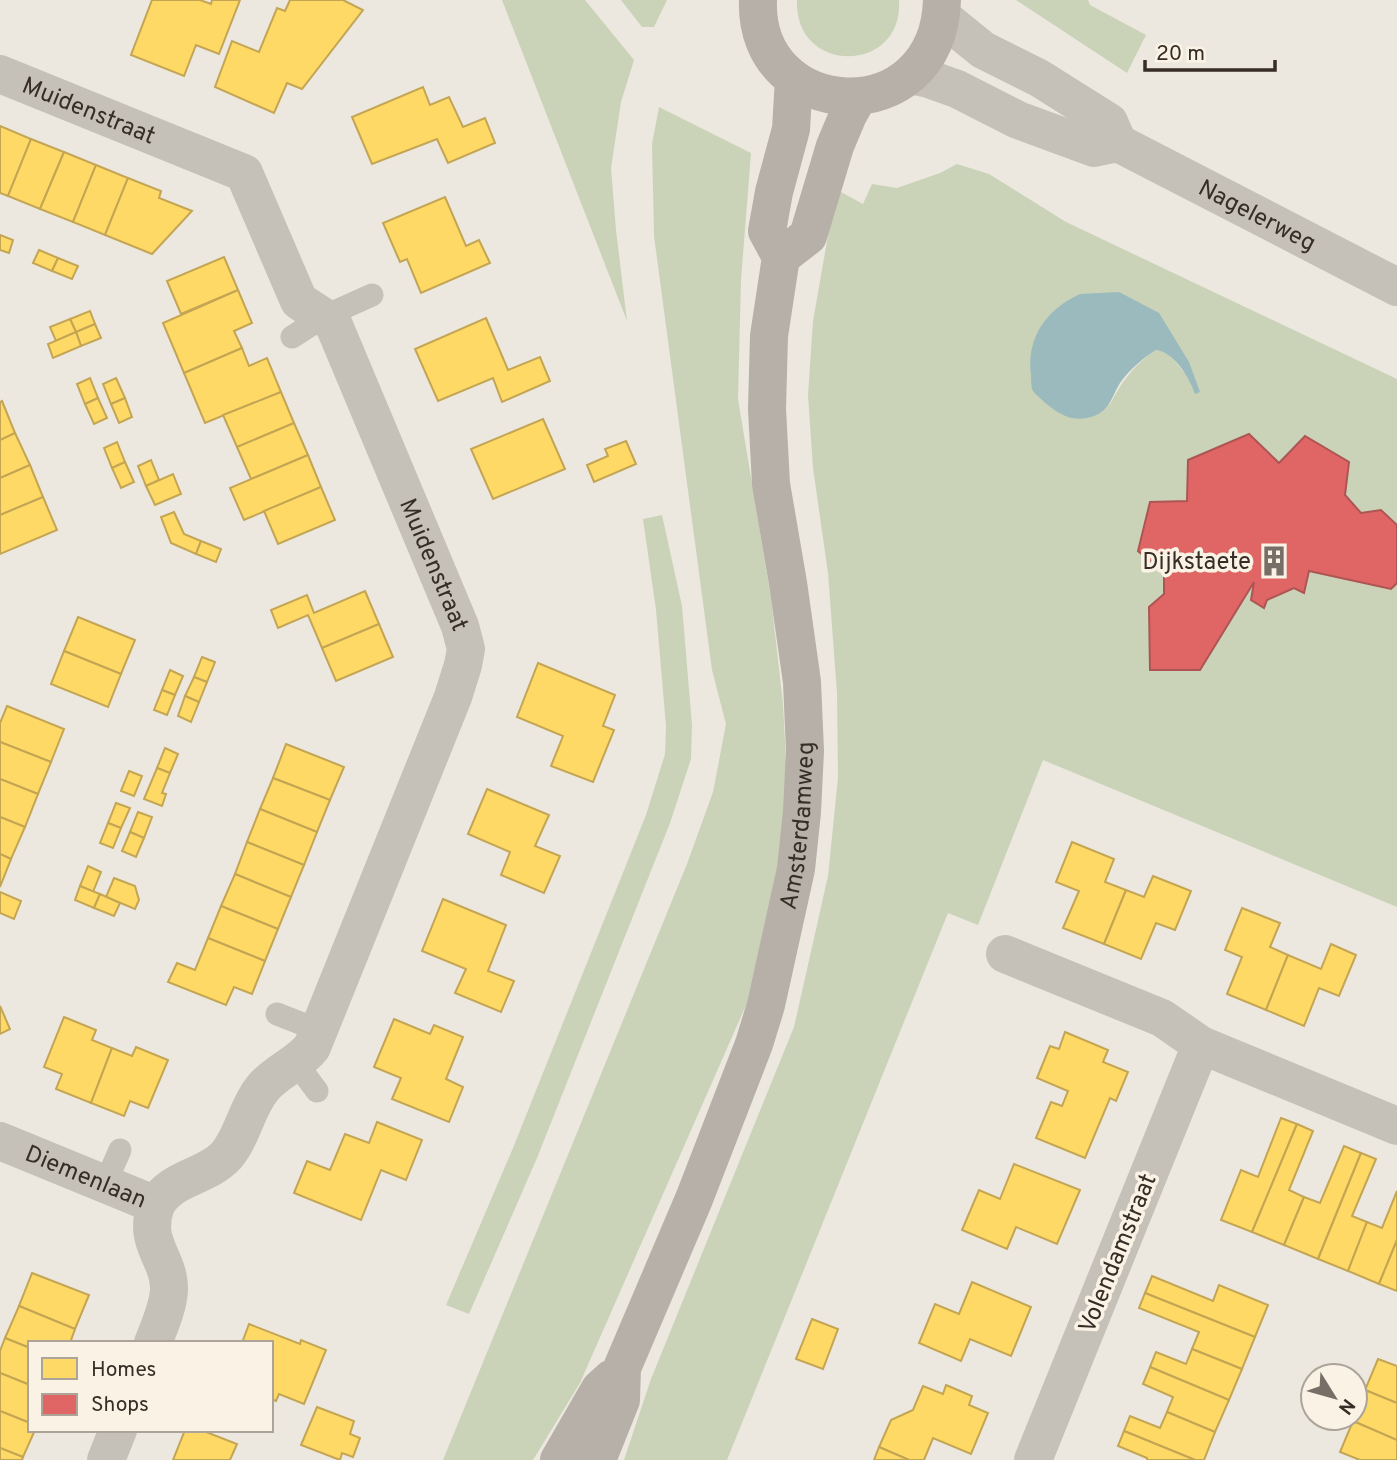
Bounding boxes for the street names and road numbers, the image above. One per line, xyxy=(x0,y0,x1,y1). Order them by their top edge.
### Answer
street label: Muidenstraat xyxy=(17,72,159,152)
street label: Nagelerweg xyxy=(1193,174,1320,259)
street label: Muidenstraat xyxy=(391,494,474,636)
street label: Amsterdamweg xyxy=(774,741,822,913)
street label: Diemenlaan xyxy=(20,1140,150,1216)
street label: Volendamstraat xyxy=(1073,1170,1164,1338)

